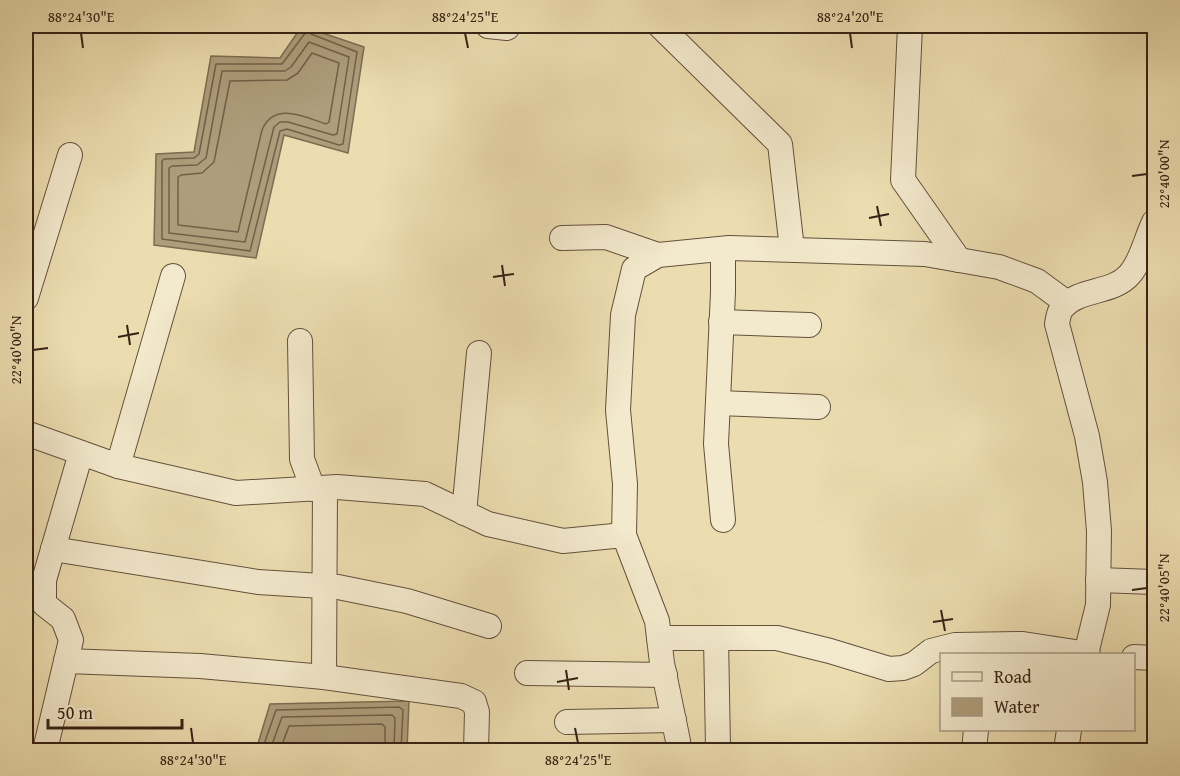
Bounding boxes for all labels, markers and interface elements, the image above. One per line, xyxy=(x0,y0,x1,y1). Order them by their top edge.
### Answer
text: 88°24'30"E xyxy=(48,6,115,27)
text: 88°24'25"E xyxy=(432,6,499,27)
text: 88°24'20"E xyxy=(817,6,884,27)
text: 22°40'00"N xyxy=(1153,139,1174,208)
text: 22°40'00"N xyxy=(5,315,26,384)
text: 22°40'05"N xyxy=(1153,553,1174,622)
legend xyxy=(940,653,1135,731)
text: Road xyxy=(994,663,1032,690)
scale bar xyxy=(48,692,182,730)
text: Water xyxy=(994,693,1040,720)
text: 50 m xyxy=(57,699,93,726)
text: 88°24'30"E xyxy=(160,749,227,770)
text: 88°24'25"E xyxy=(545,749,612,770)

